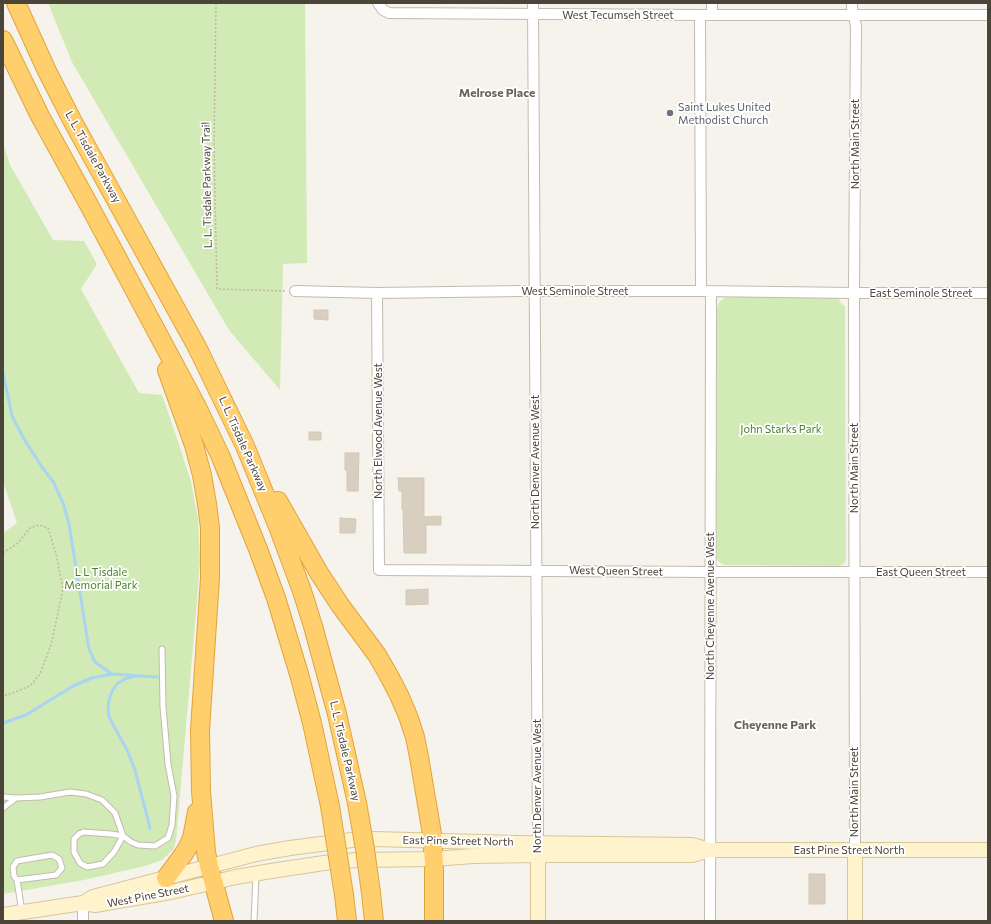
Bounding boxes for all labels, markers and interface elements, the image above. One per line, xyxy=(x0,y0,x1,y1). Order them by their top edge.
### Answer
street label: West Tecumseh Street xyxy=(562,8,674,22)
district label: Melrose Place xyxy=(459,86,535,100)
street label: North Main Street xyxy=(848,99,862,189)
place label: Saint Lukes United Methodist Church xyxy=(678,100,771,126)
marker: Saint Lukes United Methodist Church xyxy=(665,108,675,118)
street label: L. L. Tisdale Parkway xyxy=(62,109,124,205)
street label: L. L. Tisdale Parkway Trail xyxy=(199,122,215,248)
street label: West Seminole Street xyxy=(521,284,629,298)
street label: East Seminole Street xyxy=(869,286,973,300)
street label: North Elwood Avenue West xyxy=(371,363,385,499)
street label: L. L. Tisdale Parkway xyxy=(216,394,270,494)
street label: North Denver Avenue West xyxy=(528,395,542,529)
park label: John Starks Park xyxy=(740,422,822,436)
street label: North Main Street xyxy=(847,423,861,513)
street label: North Cheyenne Avenue West xyxy=(703,532,717,680)
street label: West Queen Street xyxy=(569,564,663,578)
park label: L L Tisdale Memorial Park xyxy=(64,565,138,591)
street label: East Queen Street xyxy=(876,565,966,579)
street label: L. L. Tisdale Parkway xyxy=(327,699,363,803)
district label: Cheyenne Park xyxy=(734,718,816,732)
street label: North Denver Avenue West xyxy=(530,719,544,853)
street label: North Main Street xyxy=(847,747,861,837)
street label: East Pine Street North xyxy=(402,833,514,849)
street label: East Pine Street North xyxy=(793,843,905,857)
street label: West Pine Street xyxy=(106,882,190,910)

